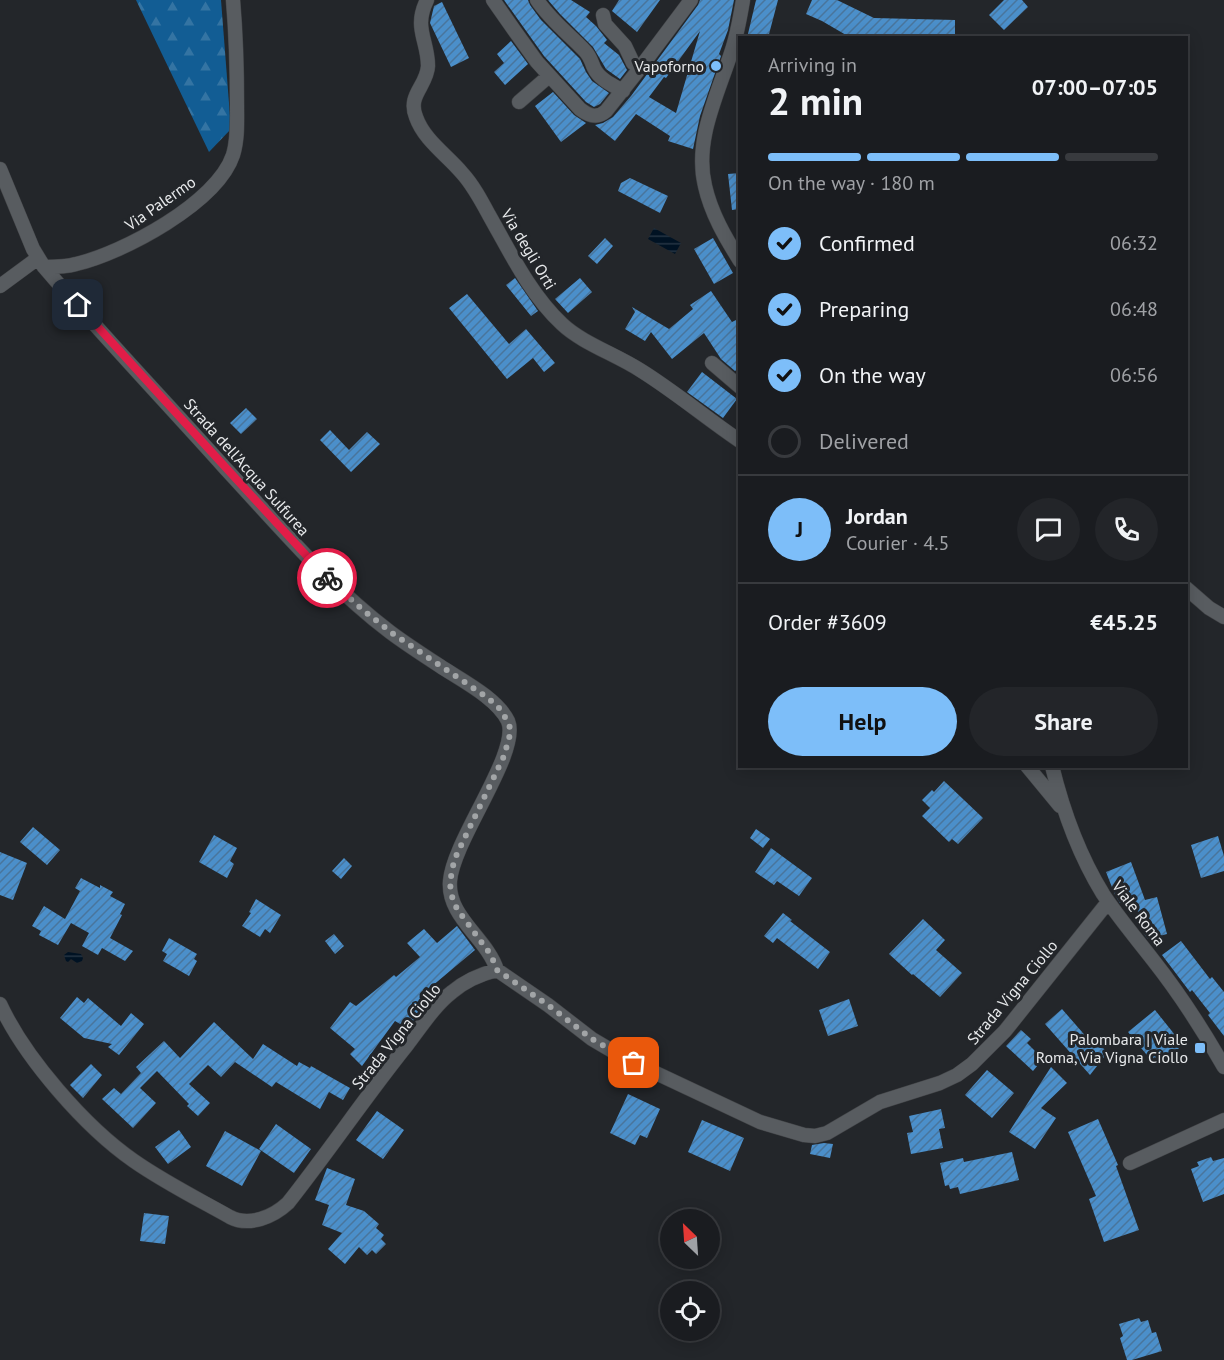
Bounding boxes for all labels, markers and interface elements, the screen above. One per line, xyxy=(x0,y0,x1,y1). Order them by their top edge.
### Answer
text: Arriving in xyxy=(768,52,857,78)
place label: Vapoforno xyxy=(633,56,704,76)
marker: Vapoforno xyxy=(709,59,723,73)
text: 07:00–07:05 xyxy=(1032,73,1158,101)
text: 2 min xyxy=(768,75,863,126)
text: On the way · 180 m xyxy=(768,170,935,196)
street label: Via Palermo xyxy=(120,171,199,235)
street label: Via degli Orti xyxy=(497,204,561,293)
icon: check xyxy=(768,227,801,260)
text: Confirmed xyxy=(819,229,915,257)
text: 06:32 xyxy=(1110,230,1158,256)
pin xyxy=(52,279,103,330)
icon: home xyxy=(61,288,94,321)
icon: check xyxy=(768,293,801,326)
text: Preparing xyxy=(819,295,909,323)
text: 06:48 xyxy=(1110,296,1158,322)
icon: check xyxy=(768,359,801,392)
text: On the way xyxy=(819,361,926,389)
text: 06:56 xyxy=(1110,362,1158,388)
street label: Strada dell'Acqua Sulfurea xyxy=(180,394,314,540)
text: Delivered xyxy=(819,427,909,455)
button: chat xyxy=(1017,498,1080,561)
button: phone xyxy=(1095,498,1158,561)
text: Jordan xyxy=(846,502,908,530)
text: J xyxy=(796,515,803,543)
text: Courier · 4.5 xyxy=(846,530,949,556)
courier xyxy=(297,548,357,608)
icon: bike xyxy=(311,562,344,595)
text: Order #3609 xyxy=(768,608,887,636)
text: €45.25 xyxy=(1090,608,1158,636)
button: Help xyxy=(768,687,957,756)
button: Share xyxy=(969,687,1158,756)
street label: Viale Roma xyxy=(1107,876,1170,950)
street label: Strada Vigna Ciollo xyxy=(962,936,1062,1048)
street label: Strada Vigna Ciollo xyxy=(347,979,445,1093)
place label: Palombara | Viale Roma, Via Vigna Ciollo xyxy=(1036,1029,1188,1067)
pin xyxy=(608,1037,659,1088)
marker: Palombara | Viale Roma, Via Vigna Ciollo xyxy=(1193,1041,1207,1055)
icon: bag xyxy=(617,1046,650,1079)
north arrow xyxy=(660,1209,720,1269)
map controls xyxy=(660,1209,720,1341)
button: locate xyxy=(660,1281,720,1341)

